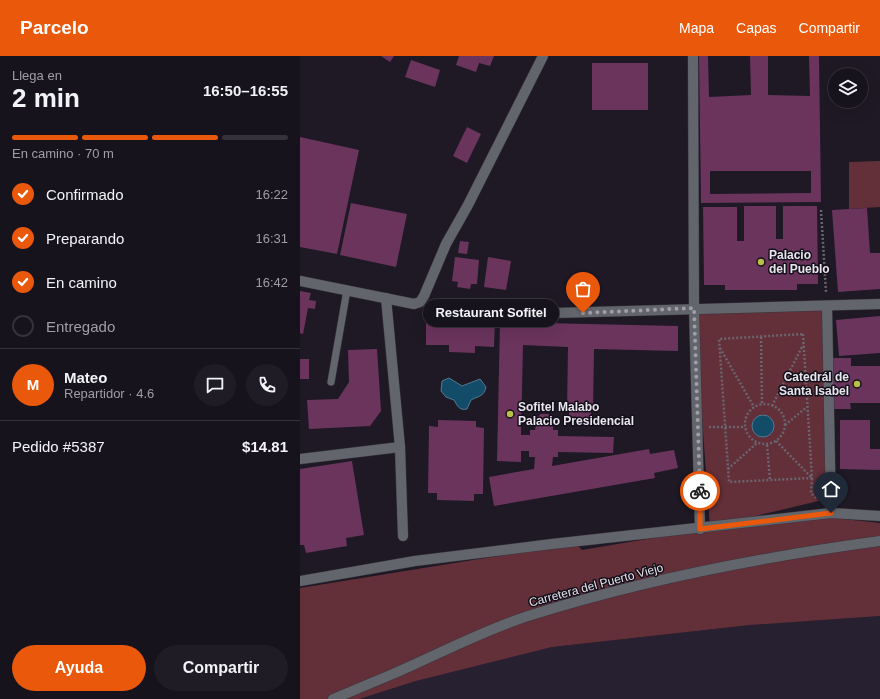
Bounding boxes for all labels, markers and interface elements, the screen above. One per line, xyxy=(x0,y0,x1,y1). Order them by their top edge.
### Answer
text: Parcelo xyxy=(20,17,89,38)
text: Mapa xyxy=(679,20,714,36)
text: Capas xyxy=(736,20,777,36)
text: Compartir xyxy=(799,20,860,36)
text: Llega en xyxy=(12,68,62,83)
map controls xyxy=(828,68,868,108)
button: layers xyxy=(828,68,868,108)
text: 16:50–16:55 xyxy=(203,82,288,99)
text: 2 min xyxy=(12,83,80,113)
text: En camino · 70 m xyxy=(12,146,114,161)
icon: check xyxy=(12,183,34,205)
text: Confirmado xyxy=(46,186,124,203)
text: 16:22 xyxy=(255,187,288,202)
icon: check xyxy=(12,227,34,249)
text: Preparando xyxy=(46,230,124,247)
text: 16:31 xyxy=(255,231,288,246)
place label: Palacio del Pueblo xyxy=(769,248,830,276)
marker: Palacio del Pueblo xyxy=(756,257,766,267)
icon: check xyxy=(12,271,34,293)
pin xyxy=(566,272,600,313)
text: En camino xyxy=(46,274,117,291)
text: 16:42 xyxy=(255,275,288,290)
icon: bag xyxy=(572,278,594,300)
callout: Restaurant Sofitel xyxy=(423,299,559,327)
text: Restaurant Sofitel xyxy=(435,305,547,320)
text: Entregado xyxy=(46,318,115,335)
button: chat xyxy=(194,364,236,406)
button: phone xyxy=(246,364,288,406)
text: Mateo xyxy=(64,369,107,386)
place label: Catedrál de Santa Isabel xyxy=(779,370,849,398)
text: M xyxy=(27,376,39,393)
marker: Catedrál de Santa Isabel xyxy=(852,379,862,389)
text: Repartidor · 4.6 xyxy=(64,386,154,401)
place label: Sofitel Malabo Palacio Presidencial xyxy=(518,400,634,428)
marker: Sofitel Malabo Palacio Presidencial xyxy=(505,409,515,419)
text: Pedido #5387 xyxy=(12,438,105,455)
text: $14.81 xyxy=(242,438,288,455)
courier xyxy=(680,471,720,511)
pin xyxy=(814,472,848,513)
icon: home xyxy=(820,478,842,500)
icon: bike xyxy=(689,480,711,502)
street label: Carretera del Puerto Viejo xyxy=(527,560,665,610)
button: Ayuda xyxy=(12,645,146,691)
button: Compartir xyxy=(154,645,288,691)

